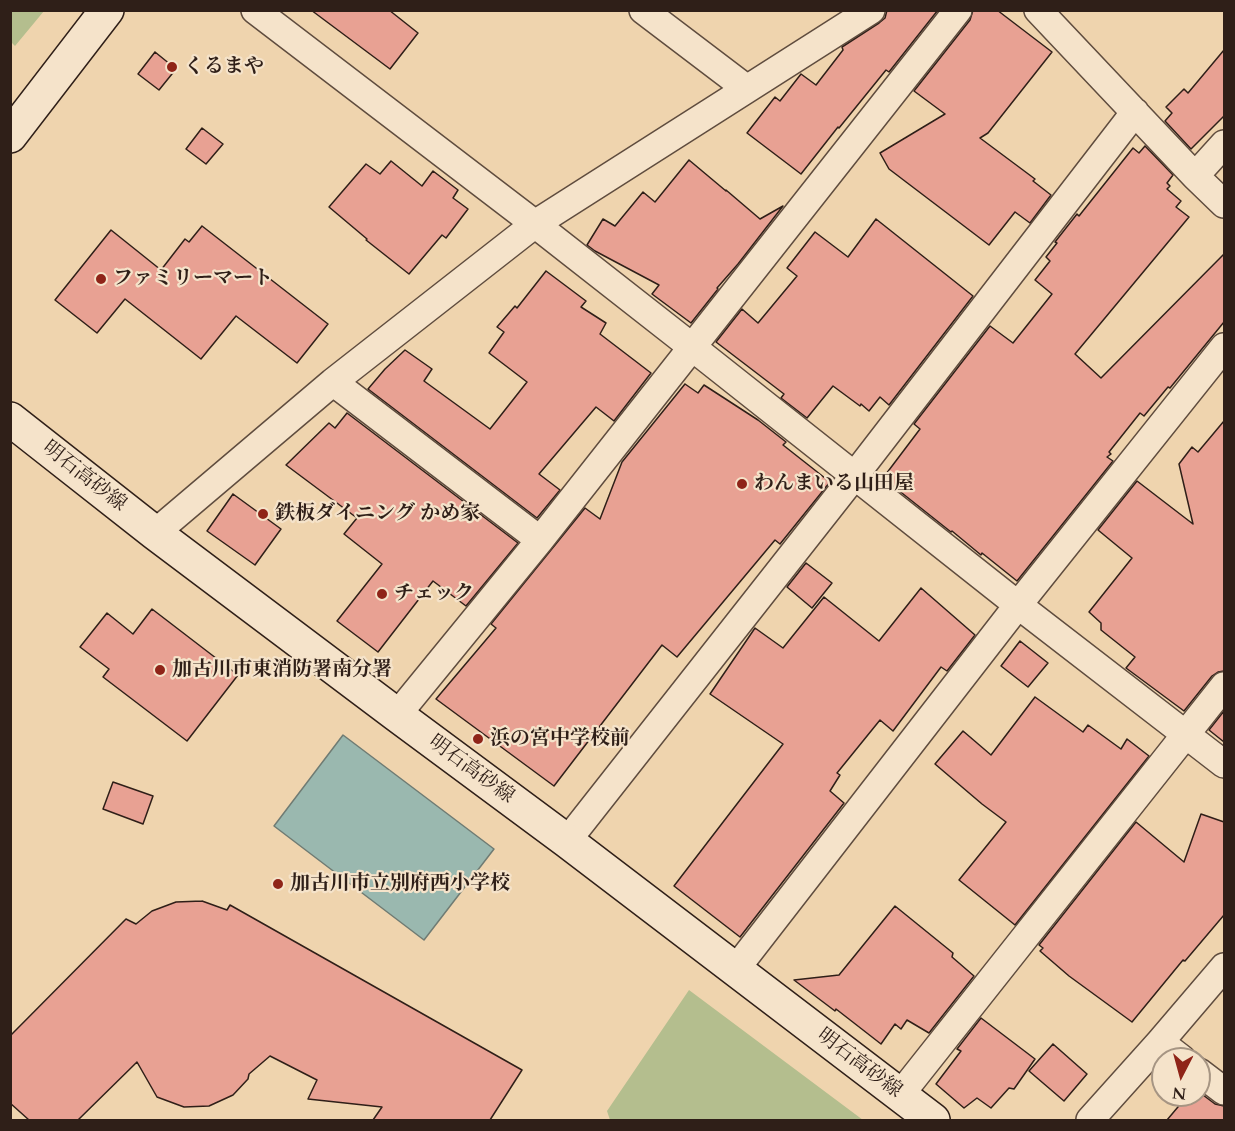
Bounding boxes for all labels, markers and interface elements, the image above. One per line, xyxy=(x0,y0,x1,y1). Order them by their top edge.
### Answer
place label: くるまや xyxy=(184,55,264,79)
marker: くるまや xyxy=(165,60,179,74)
place label: ファミリーマート xyxy=(113,267,273,291)
marker: ファミリーマート xyxy=(94,272,108,286)
street label: 明石高砂線 xyxy=(37,437,131,517)
place label: わんまいる山田屋 xyxy=(754,472,914,496)
marker: わんまいる山田屋 xyxy=(735,477,749,491)
place label: 鉄板ダイニング かめ家 xyxy=(275,502,480,526)
marker: 鉄板ダイニング かめ家 xyxy=(256,507,270,521)
place label: チェック xyxy=(394,582,474,606)
marker: チェック xyxy=(375,587,389,601)
place label: 加古川市東消防署南分署 xyxy=(172,658,392,682)
marker: 加古川市東消防署南分署 xyxy=(153,663,167,677)
place label: 浜の宮中学校前 xyxy=(490,727,630,751)
street label: 明石高砂線 xyxy=(423,731,519,809)
marker: 浜の宮中学校前 xyxy=(471,732,485,746)
place label: 加古川市立別府西小学校 xyxy=(290,872,510,896)
marker: 加古川市立別府西小学校 xyxy=(271,877,285,891)
street label: 明石高砂線 xyxy=(812,1024,906,1104)
north arrow xyxy=(1151,1047,1211,1107)
text: N xyxy=(1171,1081,1187,1105)

